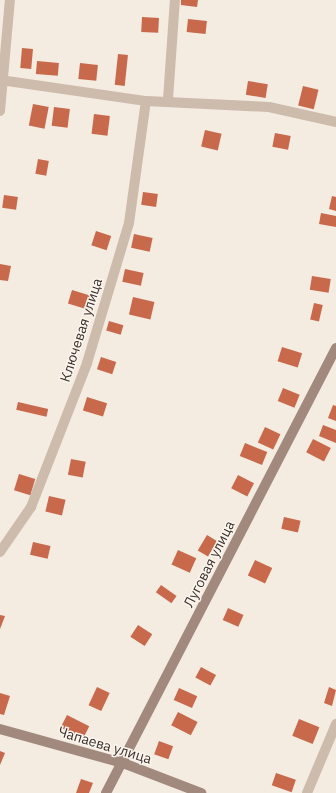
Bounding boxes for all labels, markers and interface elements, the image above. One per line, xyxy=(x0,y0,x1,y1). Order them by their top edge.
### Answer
street label: Ключевая улица xyxy=(56,276,106,384)
street label: Луговая улица xyxy=(180,518,238,610)
street label: Чапаева улица xyxy=(56,723,154,767)

